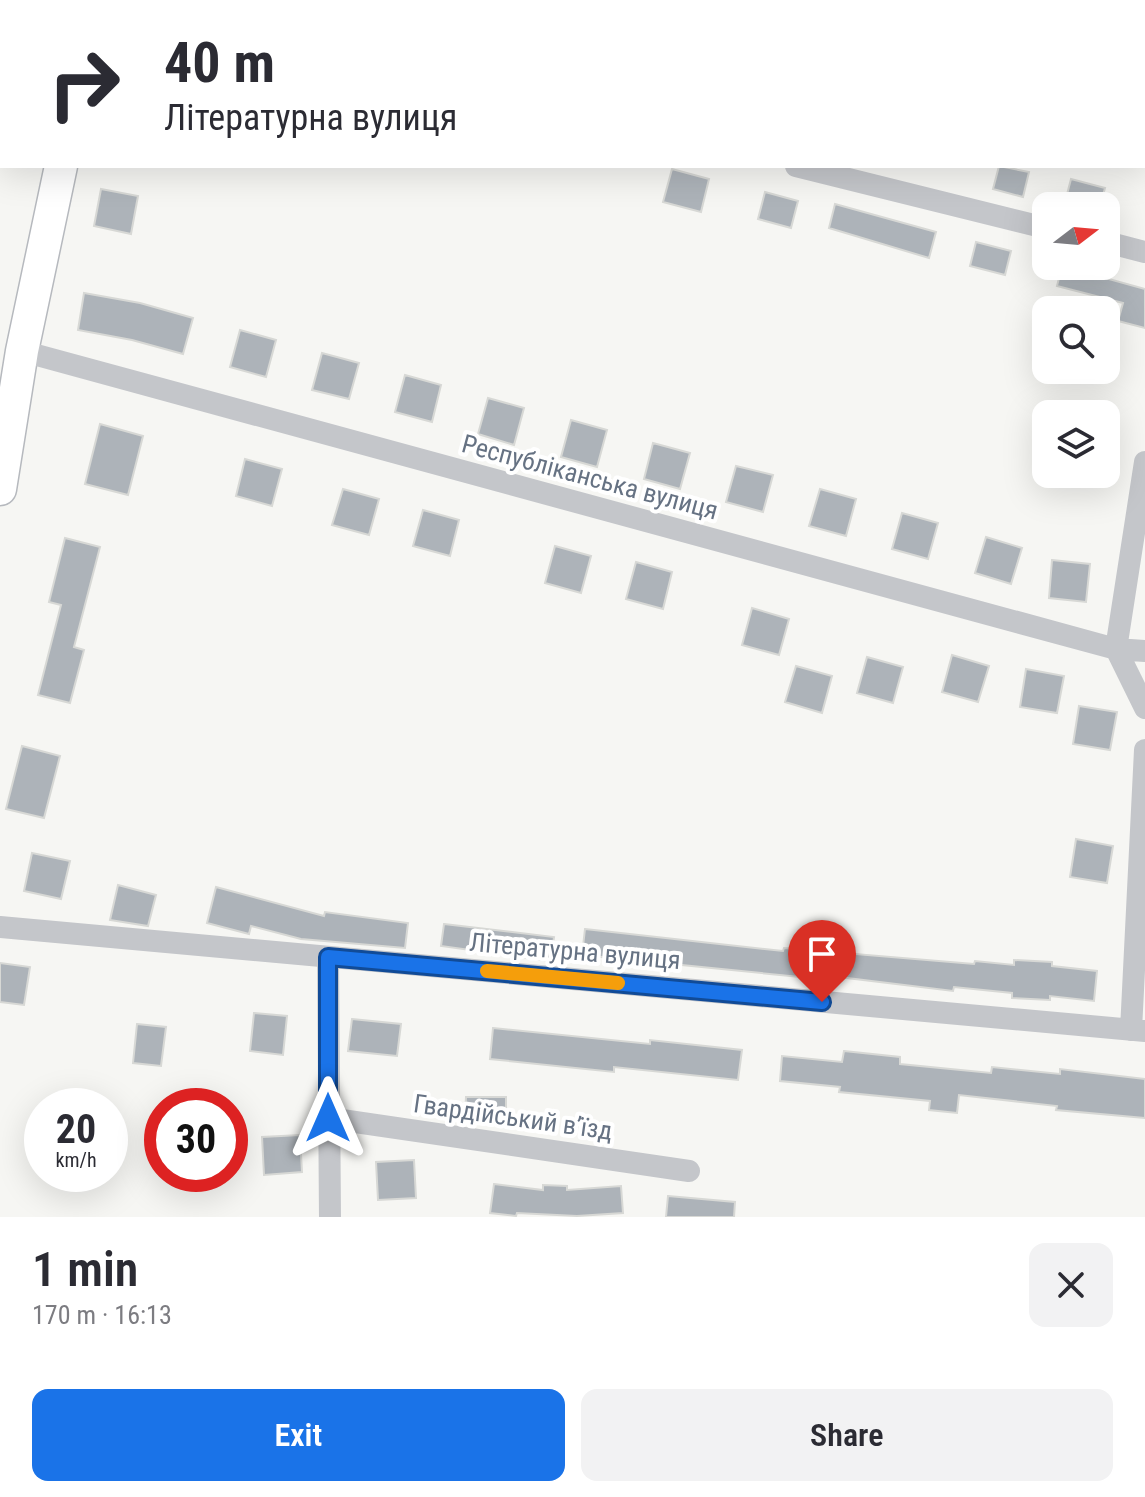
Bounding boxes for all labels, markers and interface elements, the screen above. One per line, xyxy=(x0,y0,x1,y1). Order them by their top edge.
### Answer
text: 40 m xyxy=(164,30,275,96)
icon: right xyxy=(32,32,136,136)
text: Літературна вулиця xyxy=(164,97,457,139)
north arrow xyxy=(1032,192,1120,280)
map controls xyxy=(1032,192,1120,488)
button: search xyxy=(1032,296,1120,384)
button: layers xyxy=(1032,400,1120,488)
street label: Республіканська вулиця xyxy=(459,428,721,526)
pin xyxy=(788,920,856,1002)
street label: Літературна вулиця xyxy=(468,927,682,975)
icon: arrive xyxy=(800,932,844,976)
position arrow xyxy=(286,1076,370,1160)
speed limit sign: 30 xyxy=(144,1088,248,1192)
street label: Гвардійський в’їзд xyxy=(412,1088,615,1146)
text: 20 xyxy=(56,1106,96,1153)
text: km/h xyxy=(55,1148,97,1172)
text: 1 min xyxy=(32,1241,138,1298)
button: close xyxy=(1029,1243,1113,1327)
text: 170 m · 16:13 xyxy=(32,1300,172,1330)
button: Exit xyxy=(32,1389,565,1481)
button: Share xyxy=(581,1389,1113,1481)

